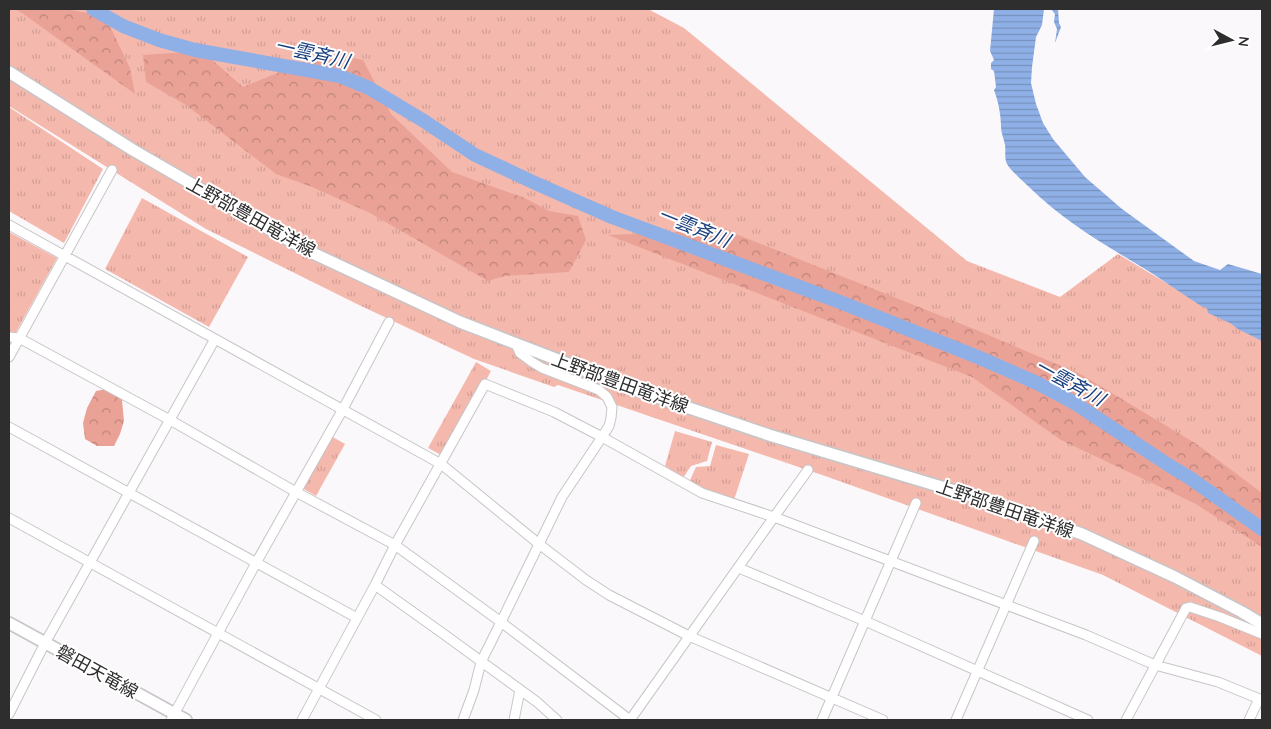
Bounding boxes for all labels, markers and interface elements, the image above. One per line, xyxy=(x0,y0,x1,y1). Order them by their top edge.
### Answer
north arrow xyxy=(1206,15,1256,65)
water label: 一雲斉川 xyxy=(272,33,354,74)
text: N xyxy=(1234,35,1253,48)
street label: 上野部豊田竜洋線 xyxy=(183,172,320,262)
water label: 一雲斉川 xyxy=(654,202,736,253)
street label: 上野部豊田竜洋線 xyxy=(549,347,692,418)
water label: 一雲斉川 xyxy=(1031,353,1111,412)
street label: 上野部豊田竜洋線 xyxy=(933,474,1077,543)
street label: 磐田天竜線 xyxy=(52,640,142,703)

